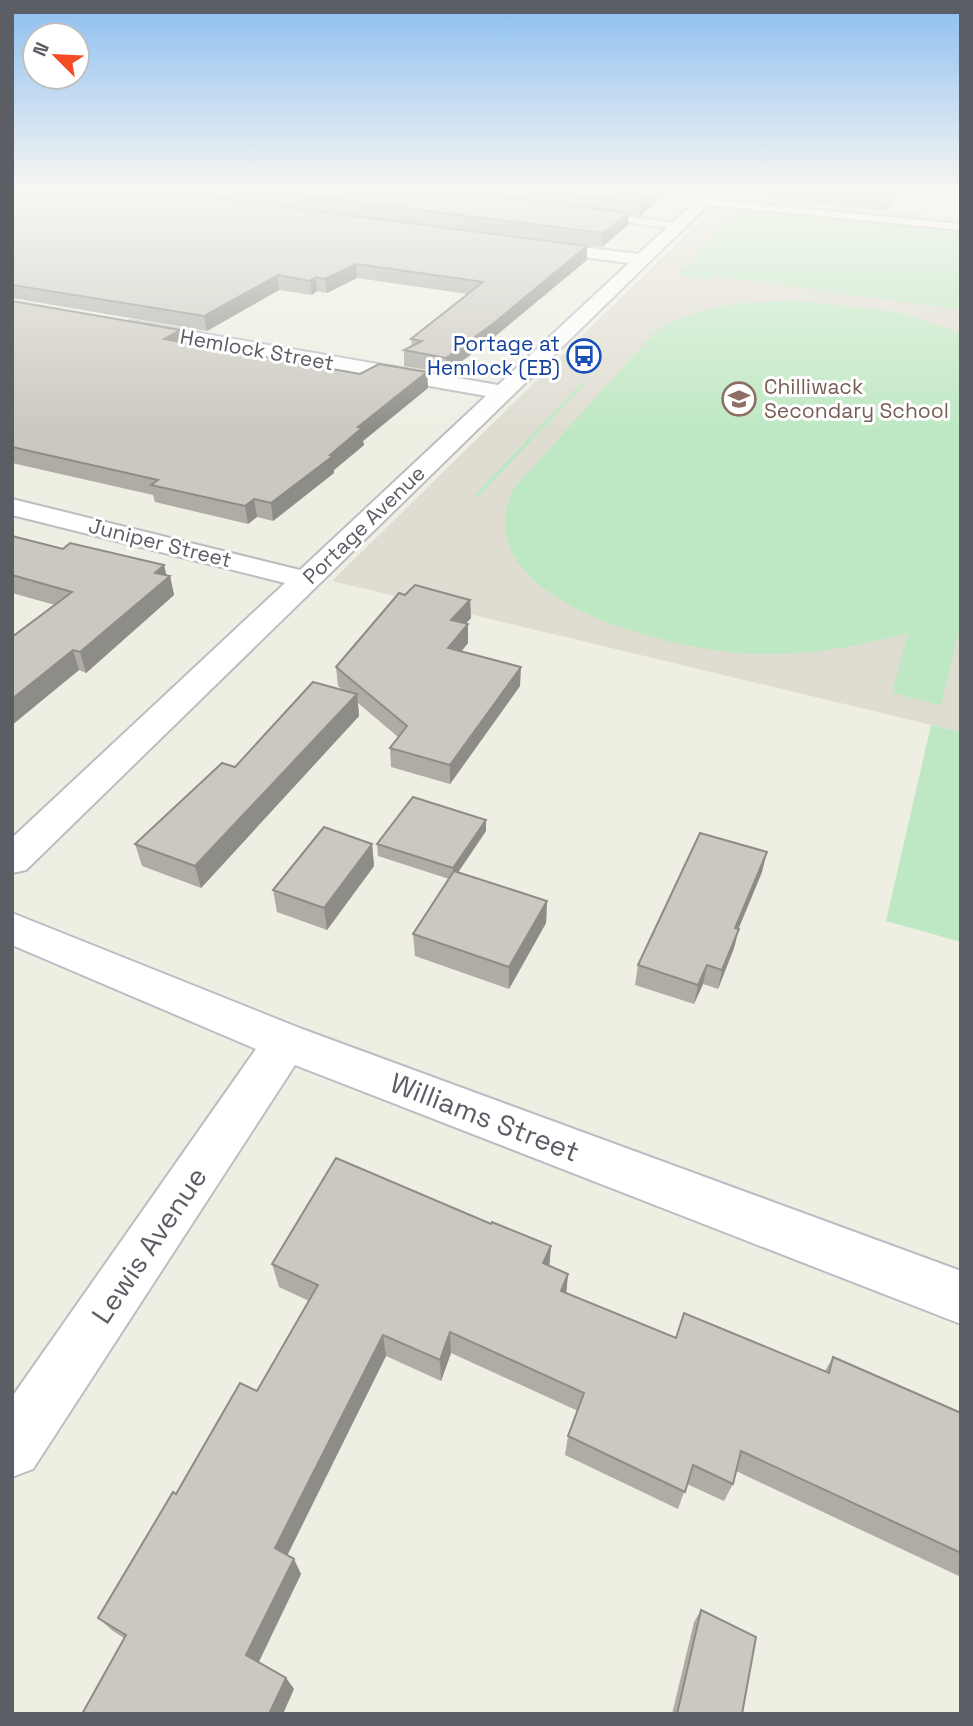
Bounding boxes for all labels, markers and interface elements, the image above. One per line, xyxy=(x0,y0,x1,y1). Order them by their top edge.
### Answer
north arrow xyxy=(21,21,91,91)
text: N xyxy=(27,38,55,60)
street label: Hemlock Street xyxy=(178,323,336,376)
place label: Portage at Hemlock (EB) xyxy=(427,330,560,381)
bus stop icon: Portage at Hemlock (EB) xyxy=(565,337,603,375)
place label: Chilliwack Secondary School xyxy=(764,373,949,424)
school or university icon: Chilliwack Secondary School xyxy=(720,380,758,418)
street label: Portage Avenue xyxy=(297,459,430,590)
street label: Juniper Street xyxy=(86,512,234,573)
street label: Williams Street xyxy=(385,1064,585,1170)
street label: Lewis Avenue xyxy=(83,1160,215,1330)

